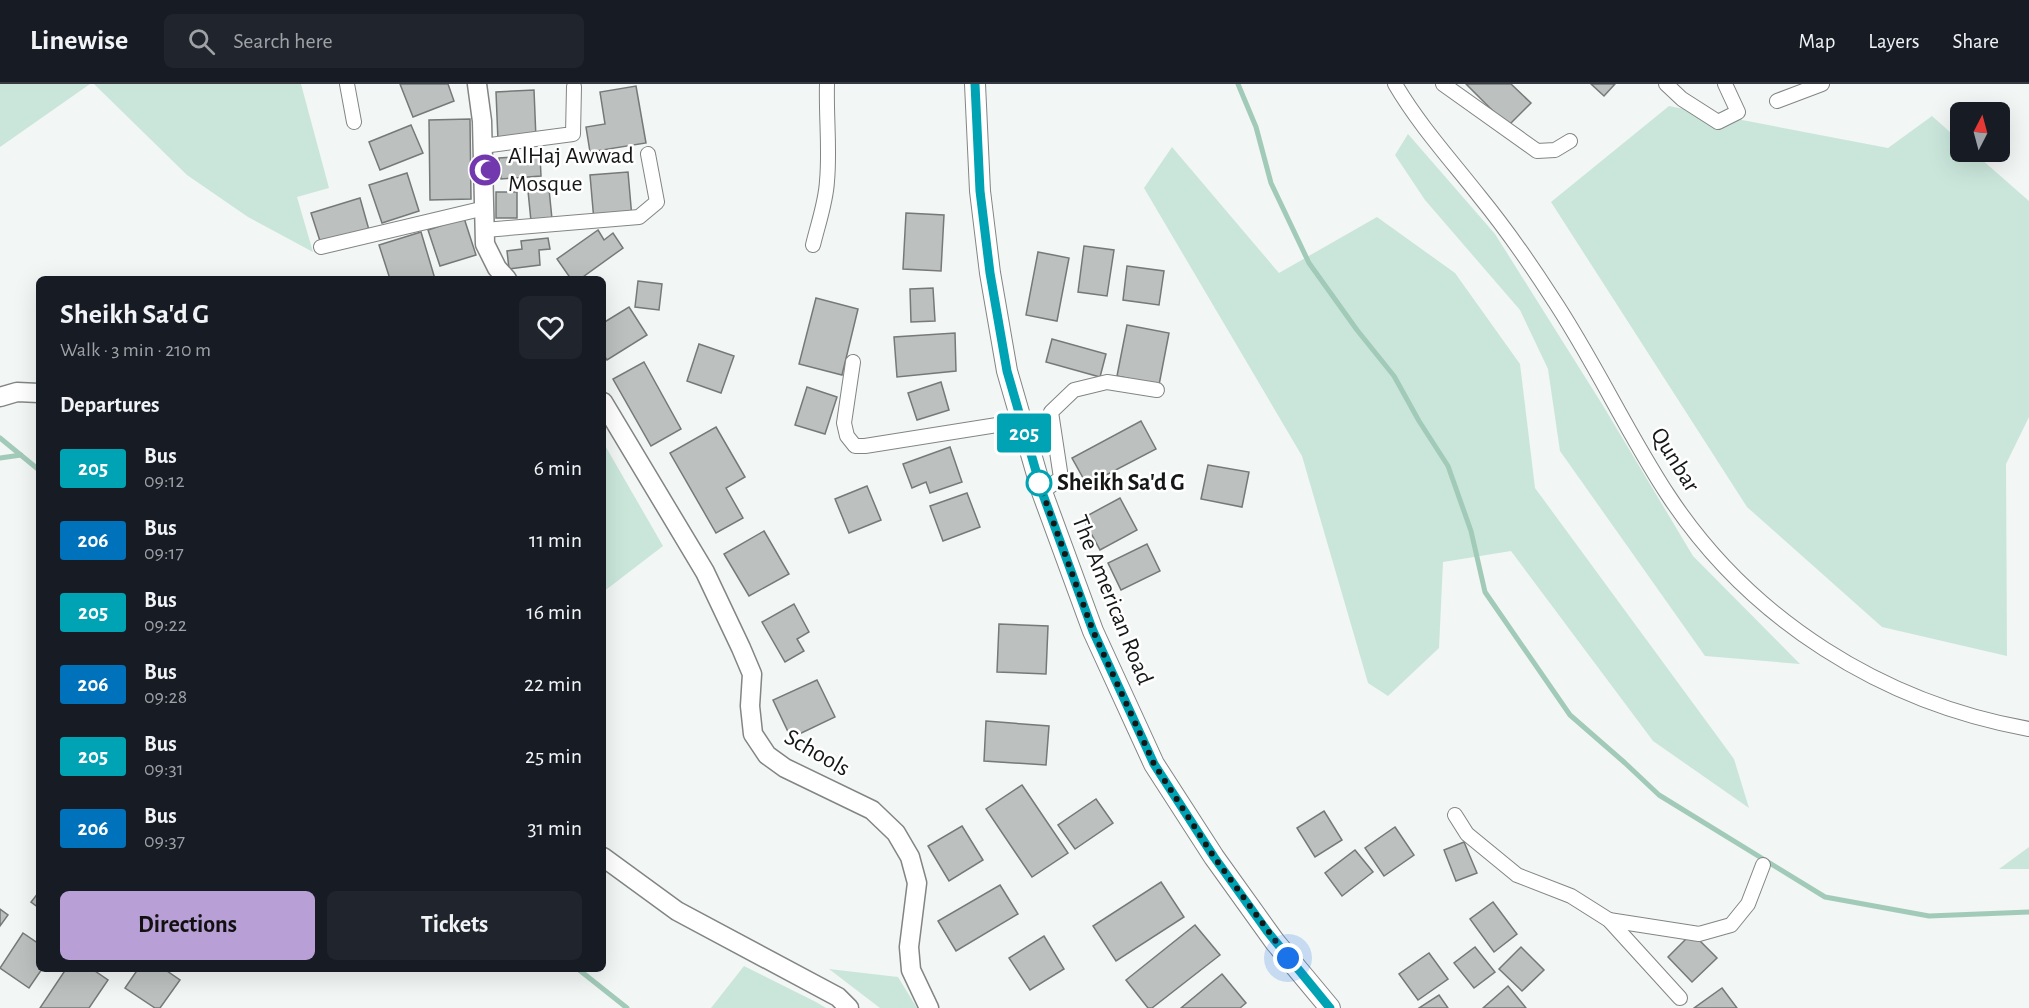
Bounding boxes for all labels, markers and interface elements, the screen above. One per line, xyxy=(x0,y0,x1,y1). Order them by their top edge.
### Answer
search box xyxy=(164,14,584,68)
icon: search xyxy=(185,25,218,58)
text: Linewise xyxy=(30,27,128,55)
text: Search here xyxy=(233,30,333,52)
text: Map xyxy=(1799,31,1835,52)
text: Layers xyxy=(1868,31,1919,52)
text: Share xyxy=(1952,31,1999,52)
north arrow xyxy=(1950,102,2010,162)
map controls xyxy=(1950,102,2010,162)
place label: AlHaj Awwad Mosque xyxy=(508,144,634,196)
mosque icon: AlHaj Awwad Mosque xyxy=(467,152,503,188)
button: heart xyxy=(519,296,582,359)
text: Sheikh Sa'd G xyxy=(60,301,209,329)
text: Walk · 3 min · 210 m xyxy=(60,340,211,360)
text: Departures xyxy=(60,394,160,416)
line badge: 205 xyxy=(990,414,1058,452)
text: 205 xyxy=(1009,423,1039,444)
street label: Qunbar xyxy=(1646,424,1704,497)
text: Bus xyxy=(144,445,177,467)
text: 6 min xyxy=(534,457,582,479)
text: 205 xyxy=(78,458,108,479)
marker: Sheikh Sa'd G xyxy=(1026,470,1052,496)
text: 09:12 xyxy=(144,471,185,491)
place label: Sheikh Sa'd G xyxy=(1057,471,1185,495)
street label: The American Road xyxy=(1067,512,1157,688)
text: Bus xyxy=(144,517,177,539)
text: 11 min xyxy=(529,529,582,551)
text: 206 xyxy=(78,530,108,551)
text: 09:17 xyxy=(144,543,184,563)
text: Bus xyxy=(144,589,177,611)
text: 16 min xyxy=(526,601,582,623)
text: 205 xyxy=(78,602,108,623)
text: 09:22 xyxy=(144,615,187,635)
text: Bus xyxy=(144,661,177,683)
text: 22 min xyxy=(524,673,582,695)
text: 206 xyxy=(78,674,108,695)
text: 09:28 xyxy=(144,687,187,707)
street label: Schools xyxy=(780,725,854,781)
text: Bus xyxy=(144,733,177,755)
text: 25 min xyxy=(525,745,582,767)
text: 205 xyxy=(78,746,108,767)
text: 09:31 xyxy=(144,759,184,779)
text: Bus xyxy=(144,805,177,827)
text: 31 min xyxy=(527,817,582,839)
text: 206 xyxy=(78,818,108,839)
text: 09:37 xyxy=(144,831,185,851)
button: Directions xyxy=(60,891,315,960)
button: Tickets xyxy=(327,891,582,960)
your location xyxy=(1273,943,1303,973)

